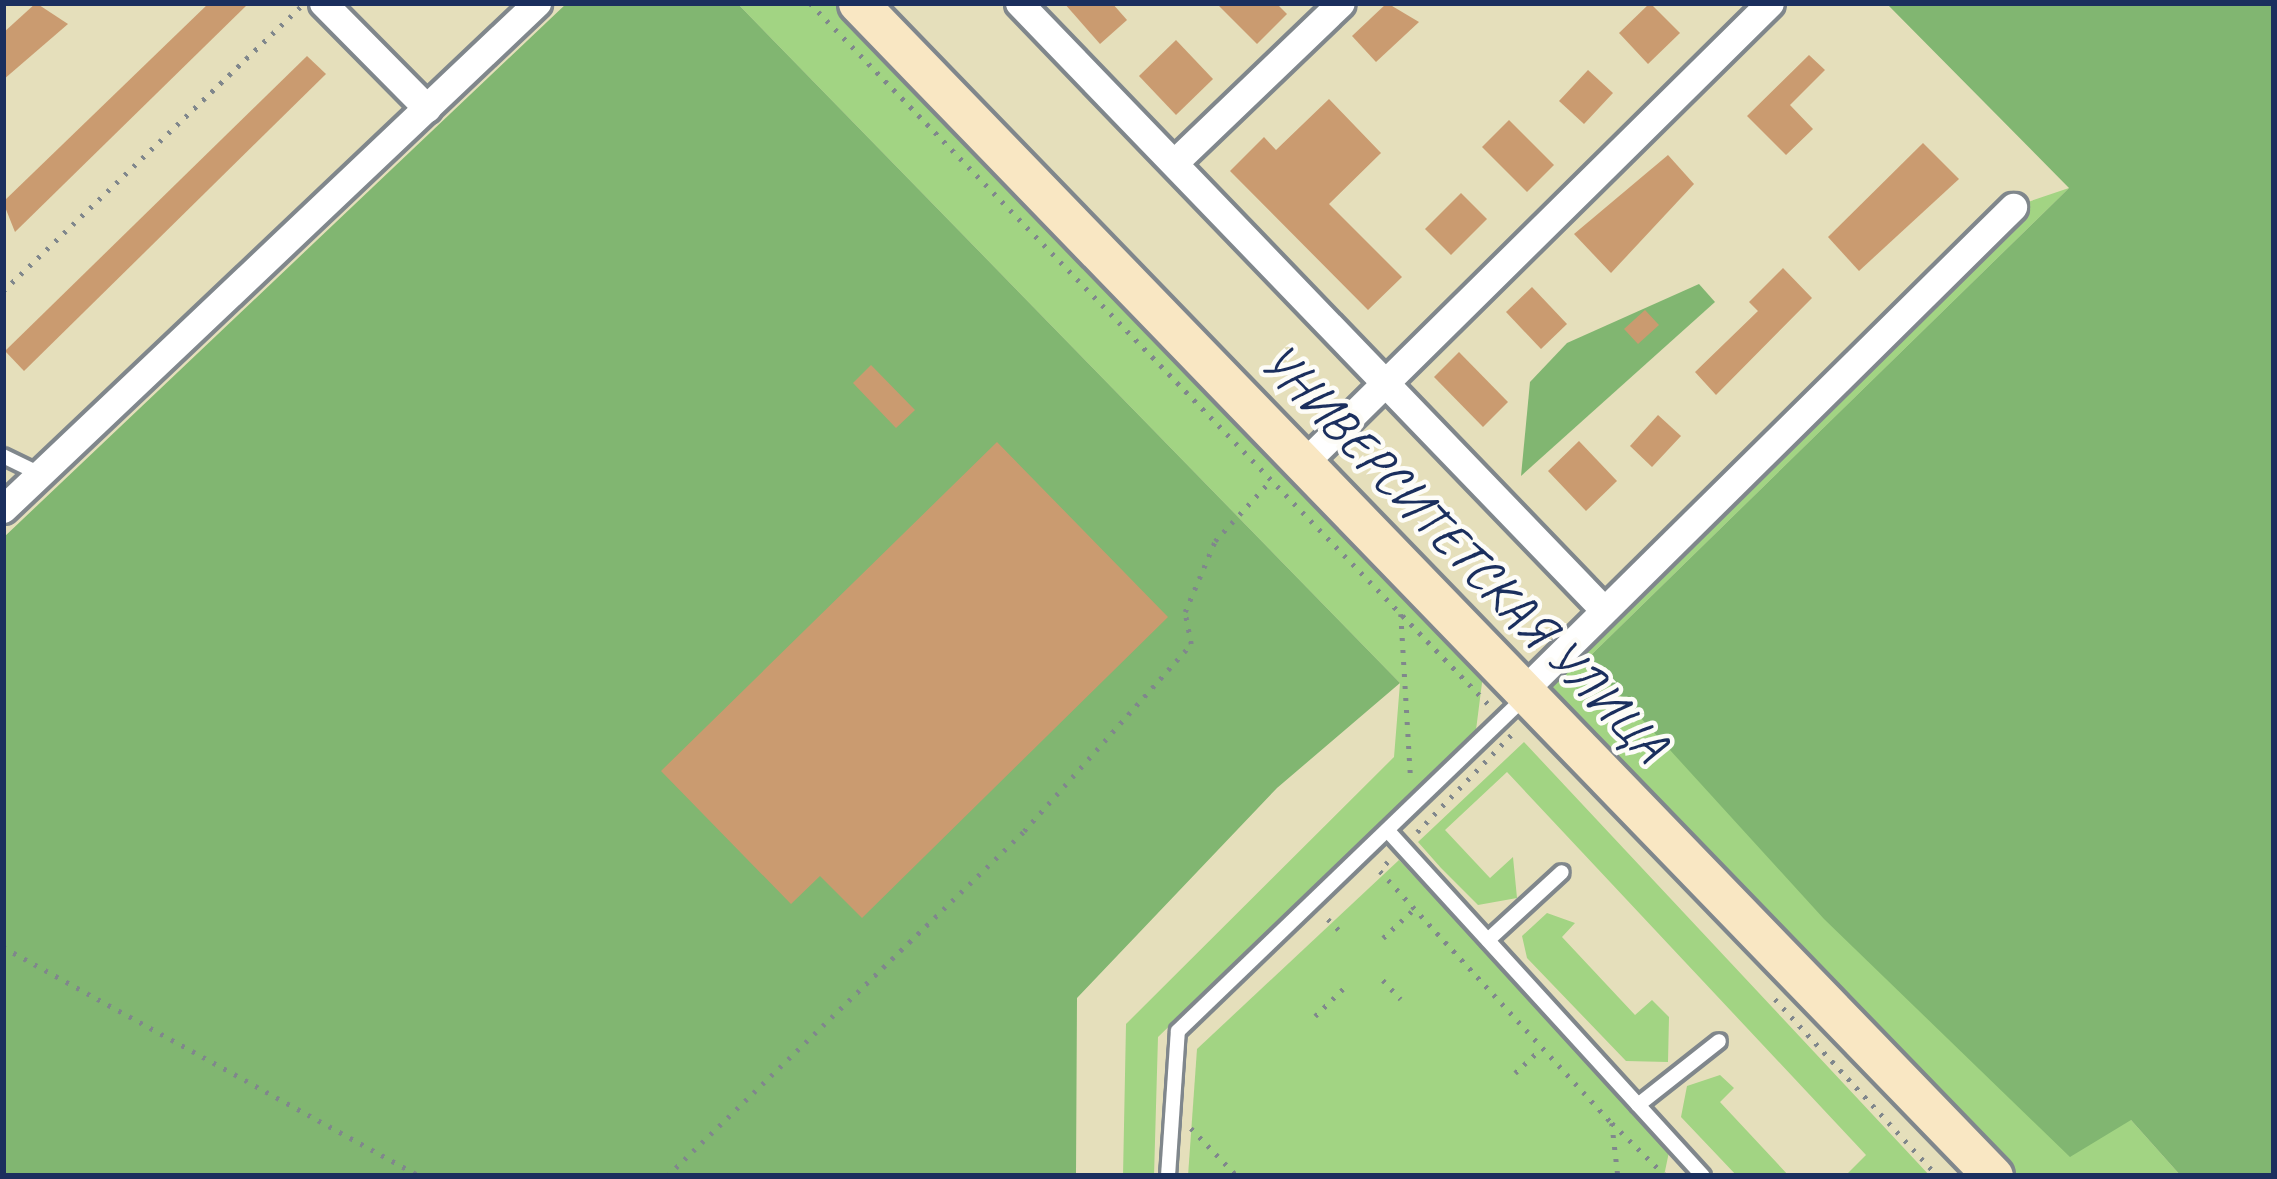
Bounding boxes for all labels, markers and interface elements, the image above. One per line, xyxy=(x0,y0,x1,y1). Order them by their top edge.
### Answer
street label: УНИВЕРСИТЕТСКАЯ УЛИЦА xyxy=(1249,331,1679,773)

